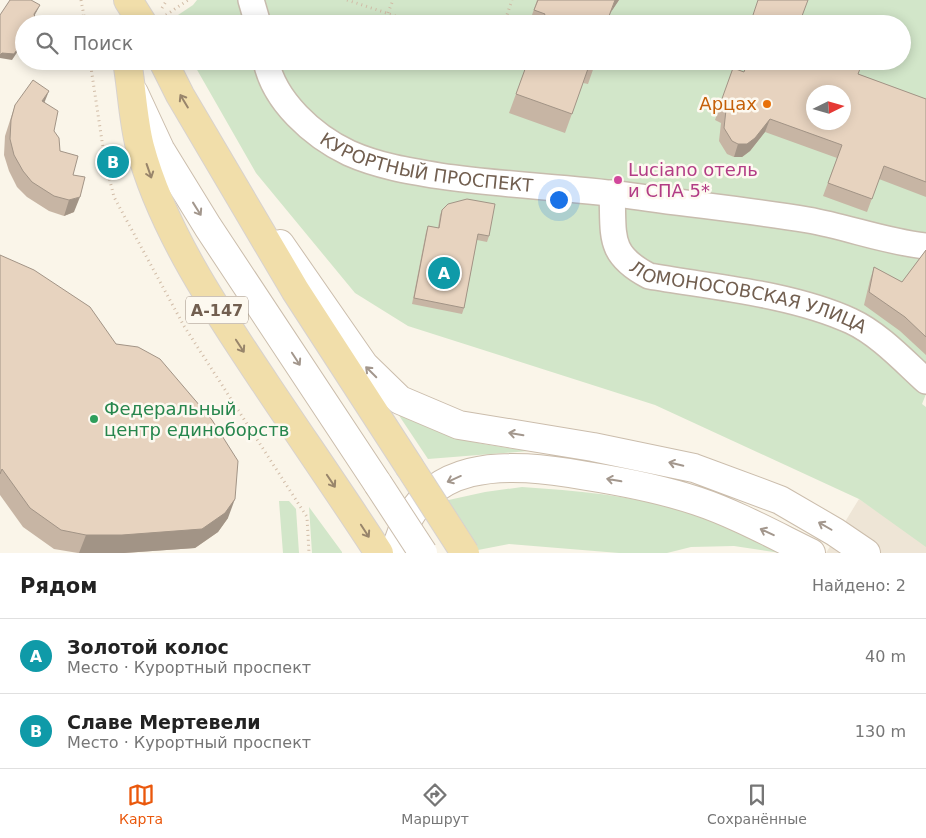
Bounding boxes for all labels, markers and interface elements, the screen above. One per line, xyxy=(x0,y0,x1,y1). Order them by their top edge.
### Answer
search box xyxy=(15,15,911,70)
icon: search xyxy=(33,29,61,57)
text: Поиск xyxy=(73,32,133,54)
north arrow xyxy=(806,85,851,130)
place label: Арцах xyxy=(699,93,757,114)
one-way arrow xyxy=(178,94,188,108)
marker: Арцах xyxy=(761,98,773,110)
street label: КУРОРТНЫЙ ПРОСПЕКТ xyxy=(316,128,535,196)
pin: B xyxy=(97,143,129,181)
place label: Luciano отель и СПА 5* xyxy=(628,159,758,201)
one-way arrow xyxy=(144,163,154,179)
marker: Luciano отель и СПА 5* xyxy=(612,174,624,186)
your location xyxy=(546,187,572,213)
one-way arrow xyxy=(192,202,203,216)
pin: A xyxy=(428,254,460,292)
street label: ЛОМОНОСОВСКАЯ УЛИЦА xyxy=(626,256,871,338)
road number: А-147 xyxy=(186,296,248,324)
one-way arrow xyxy=(235,339,245,353)
one-way arrow xyxy=(292,352,302,366)
one-way arrow xyxy=(365,365,377,378)
place label: Федеральный центр единоборств xyxy=(104,398,289,440)
marker: Федеральный центр единоборств xyxy=(88,413,100,425)
one-way arrow xyxy=(508,429,524,439)
one-way arrow xyxy=(668,459,684,468)
one-way arrow xyxy=(326,473,336,487)
one-way arrow xyxy=(447,474,462,484)
one-way arrow xyxy=(606,475,622,485)
one-way arrow xyxy=(818,521,832,531)
one-way arrow xyxy=(359,524,370,538)
one-way arrow xyxy=(760,527,775,536)
text: Рядом xyxy=(20,574,97,598)
text: Найдено: 2 xyxy=(812,576,906,595)
text: Золотой колос xyxy=(67,636,229,658)
text: A xyxy=(30,647,42,666)
text: 40 m xyxy=(865,647,906,666)
text: Место · Курортный проспект xyxy=(67,658,311,677)
text: Славе Мертевели xyxy=(67,711,261,733)
text: B xyxy=(30,722,42,741)
text: 130 m xyxy=(855,722,906,741)
text: Место · Курортный проспект xyxy=(67,733,311,752)
tab: Карта xyxy=(119,781,163,827)
tab: Маршрут xyxy=(401,781,469,827)
tab: Сохранённые xyxy=(707,781,807,827)

